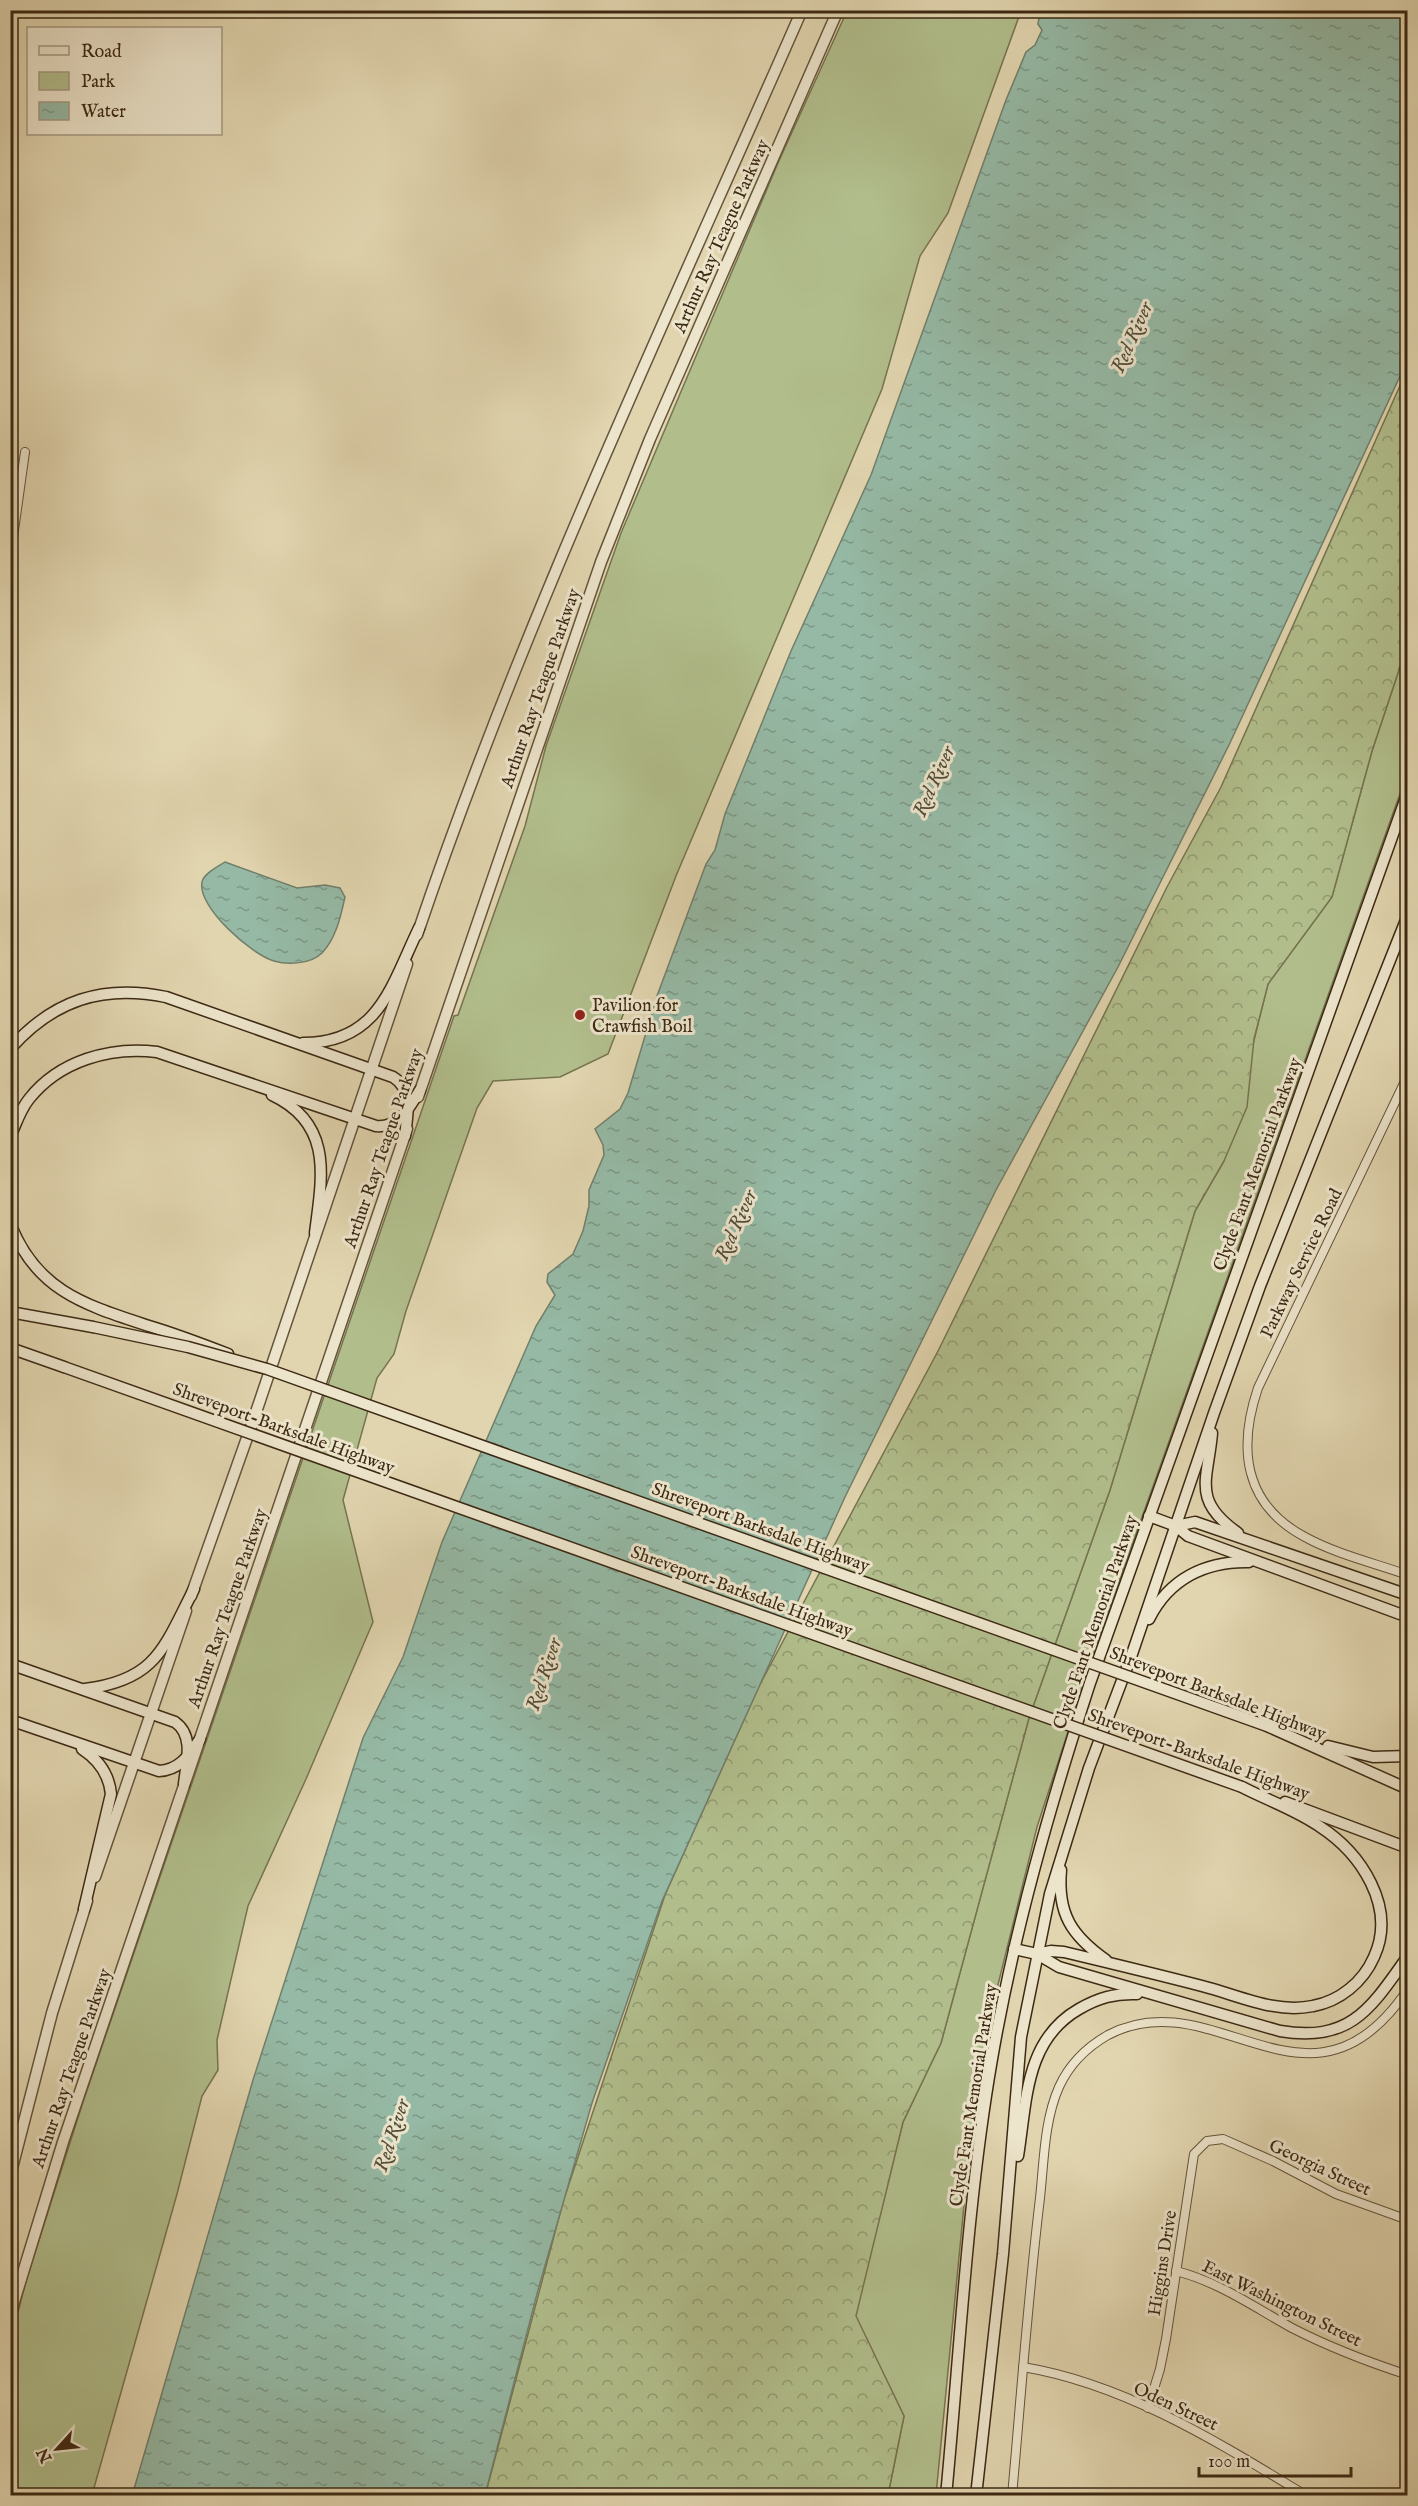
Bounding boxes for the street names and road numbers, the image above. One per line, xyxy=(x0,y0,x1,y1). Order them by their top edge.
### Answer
street label: Arthur Ray Teague Parkway xyxy=(669,136,776,338)
street label: Arthur Ray Teague Parkway xyxy=(496,586,586,792)
street label: Arthur Ray Teague Parkway xyxy=(339,1046,429,1252)
street label: Clyde Fant Memorial Parkway xyxy=(1209,1055,1308,1274)
street label: Parkway Service Road xyxy=(1256,1185,1349,1342)
street label: Shreveport-Barksdale Highway xyxy=(169,1378,398,1480)
street label: Shreveport Barksdale Highway xyxy=(648,1478,873,1579)
street label: Arthur Ray Teague Parkway xyxy=(183,1506,273,1712)
street label: Clyde Fant Memorial Parkway xyxy=(1049,1512,1144,1733)
street label: Shreveport-Barksdale Highway xyxy=(627,1541,856,1643)
street label: Shreveport Barksdale Highway xyxy=(1106,1642,1329,1746)
street label: Shreveport-Barksdale Highway xyxy=(1084,1704,1313,1806)
street label: Arthur Ray Teague Parkway xyxy=(27,1966,117,2172)
street label: Clyde Fant Memorial Parkway xyxy=(945,1982,1003,2208)
street label: Georgia Street xyxy=(1265,2135,1374,2202)
street label: Higgins Drive xyxy=(1144,2209,1183,2318)
street label: East Washington Street xyxy=(1198,2256,1365,2353)
street label: Oden Street xyxy=(1129,2378,1221,2437)

